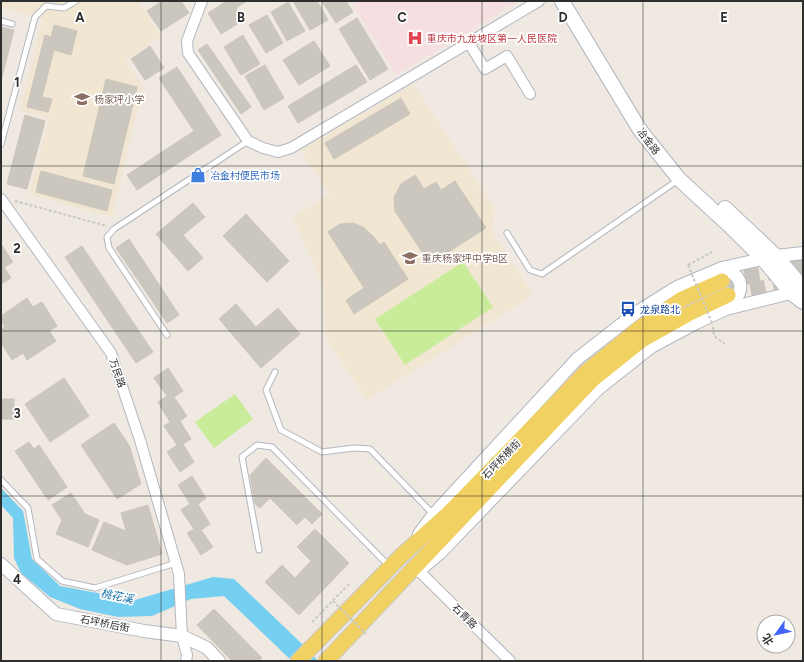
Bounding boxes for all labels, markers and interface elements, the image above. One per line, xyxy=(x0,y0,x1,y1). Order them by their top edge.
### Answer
text: A xyxy=(75,10,85,25)
text: B xyxy=(237,10,245,25)
text: C xyxy=(397,10,407,25)
text: D xyxy=(558,10,568,25)
text: E xyxy=(720,10,728,25)
hospital icon: 重庆市九龙坡区第一人民医院 xyxy=(406,29,424,47)
place label: 重庆市九龙坡区第一人民医院 xyxy=(427,32,557,45)
text: 1 xyxy=(14,75,20,90)
school or university icon: 杨家坪小学 xyxy=(73,90,91,108)
place label: 杨家坪小学 xyxy=(94,93,144,106)
street label: 冶金路 xyxy=(634,125,663,157)
shop icon: 冶金村便民市场 xyxy=(189,166,207,184)
place label: 冶金村便民市场 xyxy=(210,169,280,182)
text: 2 xyxy=(13,241,21,256)
school or university icon: 重庆杨家坪中学B区 xyxy=(401,249,419,267)
place label: 重庆杨家坪中学B区 xyxy=(422,252,508,265)
bus stop icon: 龙泉路北 xyxy=(619,300,637,318)
place label: 龙泉路北 xyxy=(640,303,680,316)
street label: 万民路 xyxy=(106,357,129,389)
text: 3 xyxy=(13,406,21,421)
street label: 石坪桥横街 xyxy=(479,437,523,482)
text: 4 xyxy=(13,572,21,587)
water label: 桃花溪 xyxy=(99,587,135,606)
street label: 石青路 xyxy=(449,601,480,632)
street label: 石坪桥后街 xyxy=(79,612,131,635)
north arrow xyxy=(756,614,796,654)
text: 北 xyxy=(760,631,776,647)

